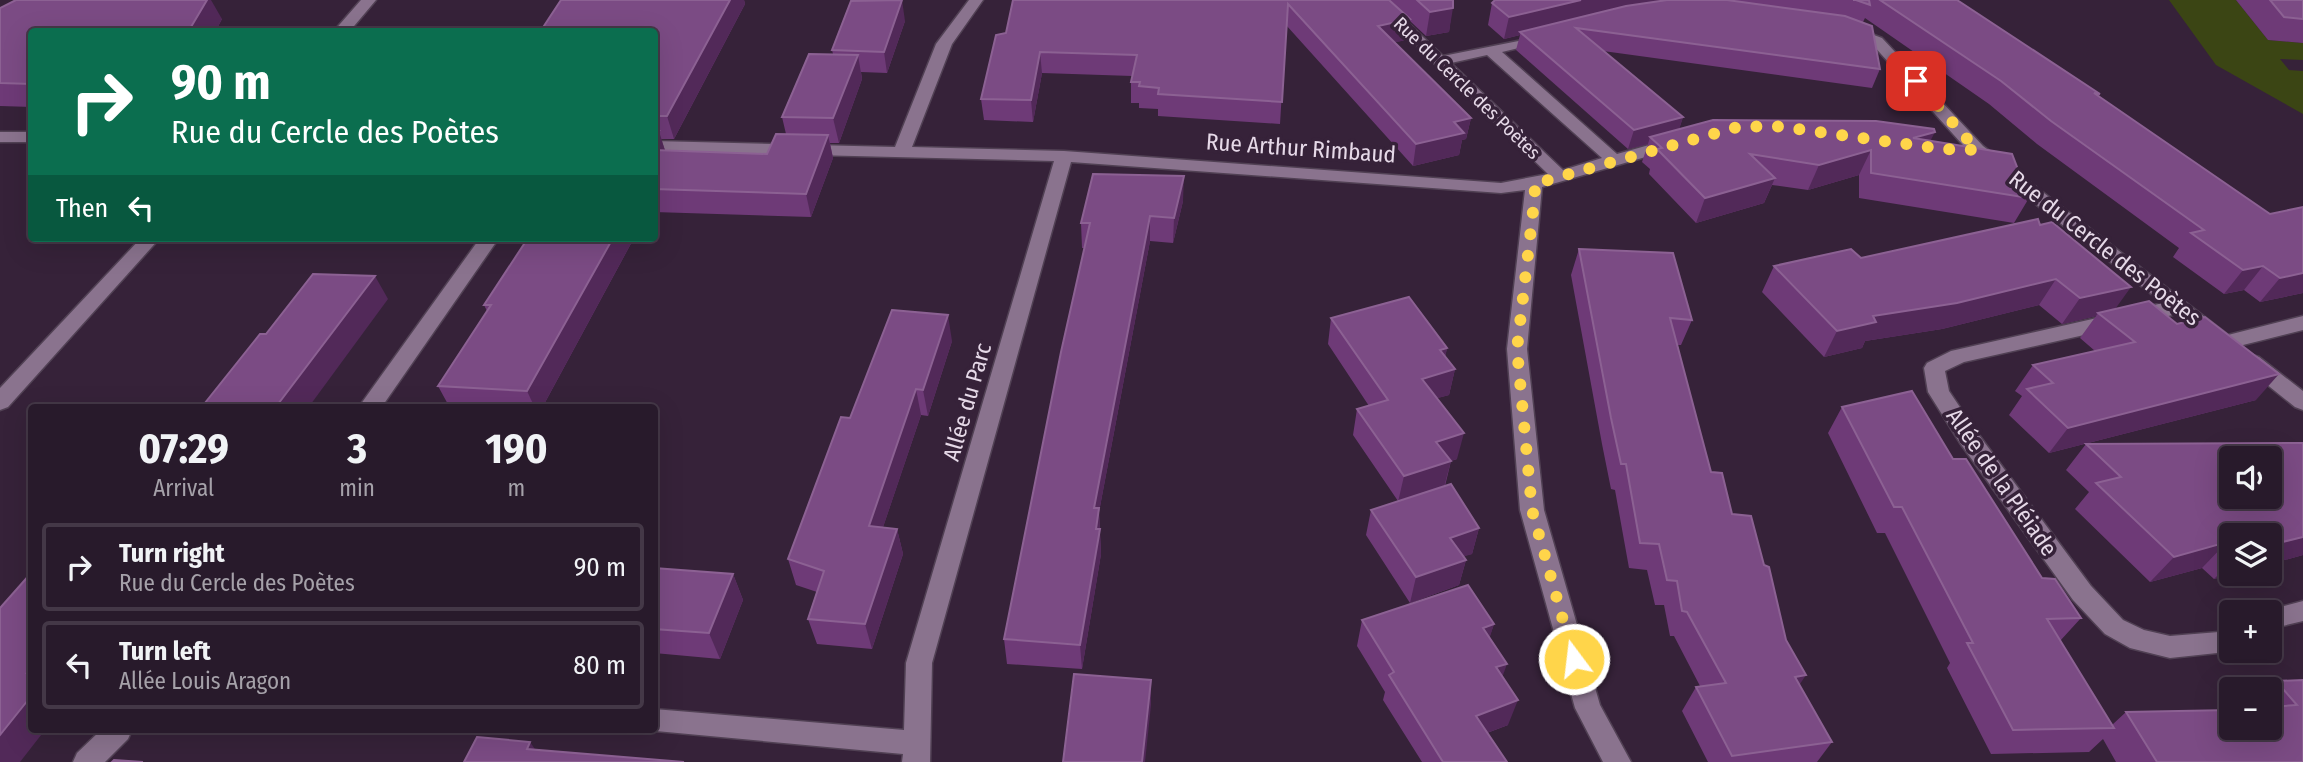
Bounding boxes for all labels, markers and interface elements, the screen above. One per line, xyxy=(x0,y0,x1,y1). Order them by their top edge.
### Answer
street label: Rue du Cercle des Poètes xyxy=(1389,12,1545,164)
pin xyxy=(1886,51,1946,111)
text: 90 m xyxy=(171,53,271,112)
icon: right xyxy=(56,56,147,147)
icon: arrive xyxy=(1897,62,1935,100)
text: Rue du Cercle des Poètes xyxy=(171,113,499,151)
street label: Rue Arthur Rimbaud xyxy=(1205,127,1397,169)
street label: Rue du Cercle des Poètes xyxy=(2004,164,2207,332)
icon: left xyxy=(122,189,160,227)
text: Then xyxy=(56,193,108,224)
street label: Allée du Parc xyxy=(937,340,997,464)
street label: Allée de la Pléiade xyxy=(1941,403,2063,561)
text: 07:29 xyxy=(138,424,229,474)
text: 3 xyxy=(347,424,367,474)
text: 190 xyxy=(485,424,548,474)
map controls xyxy=(2219,446,2282,740)
button: sound xyxy=(2219,446,2282,509)
text: Arrival xyxy=(153,474,214,502)
text: min xyxy=(339,474,375,502)
text: m xyxy=(508,474,525,502)
button: layers xyxy=(2219,523,2282,586)
text: Turn right xyxy=(119,538,225,569)
icon: right xyxy=(60,548,98,586)
text: 90 m xyxy=(574,552,626,583)
text: Rue du Cercle des Poètes xyxy=(119,569,355,597)
button: + xyxy=(2219,600,2282,663)
position arrow xyxy=(1537,622,1611,696)
text: Turn left xyxy=(119,636,211,667)
icon: left xyxy=(60,646,98,684)
text: 80 m xyxy=(573,650,626,681)
text: Allée Louis Aragon xyxy=(119,667,291,695)
button: − xyxy=(2219,677,2282,740)

